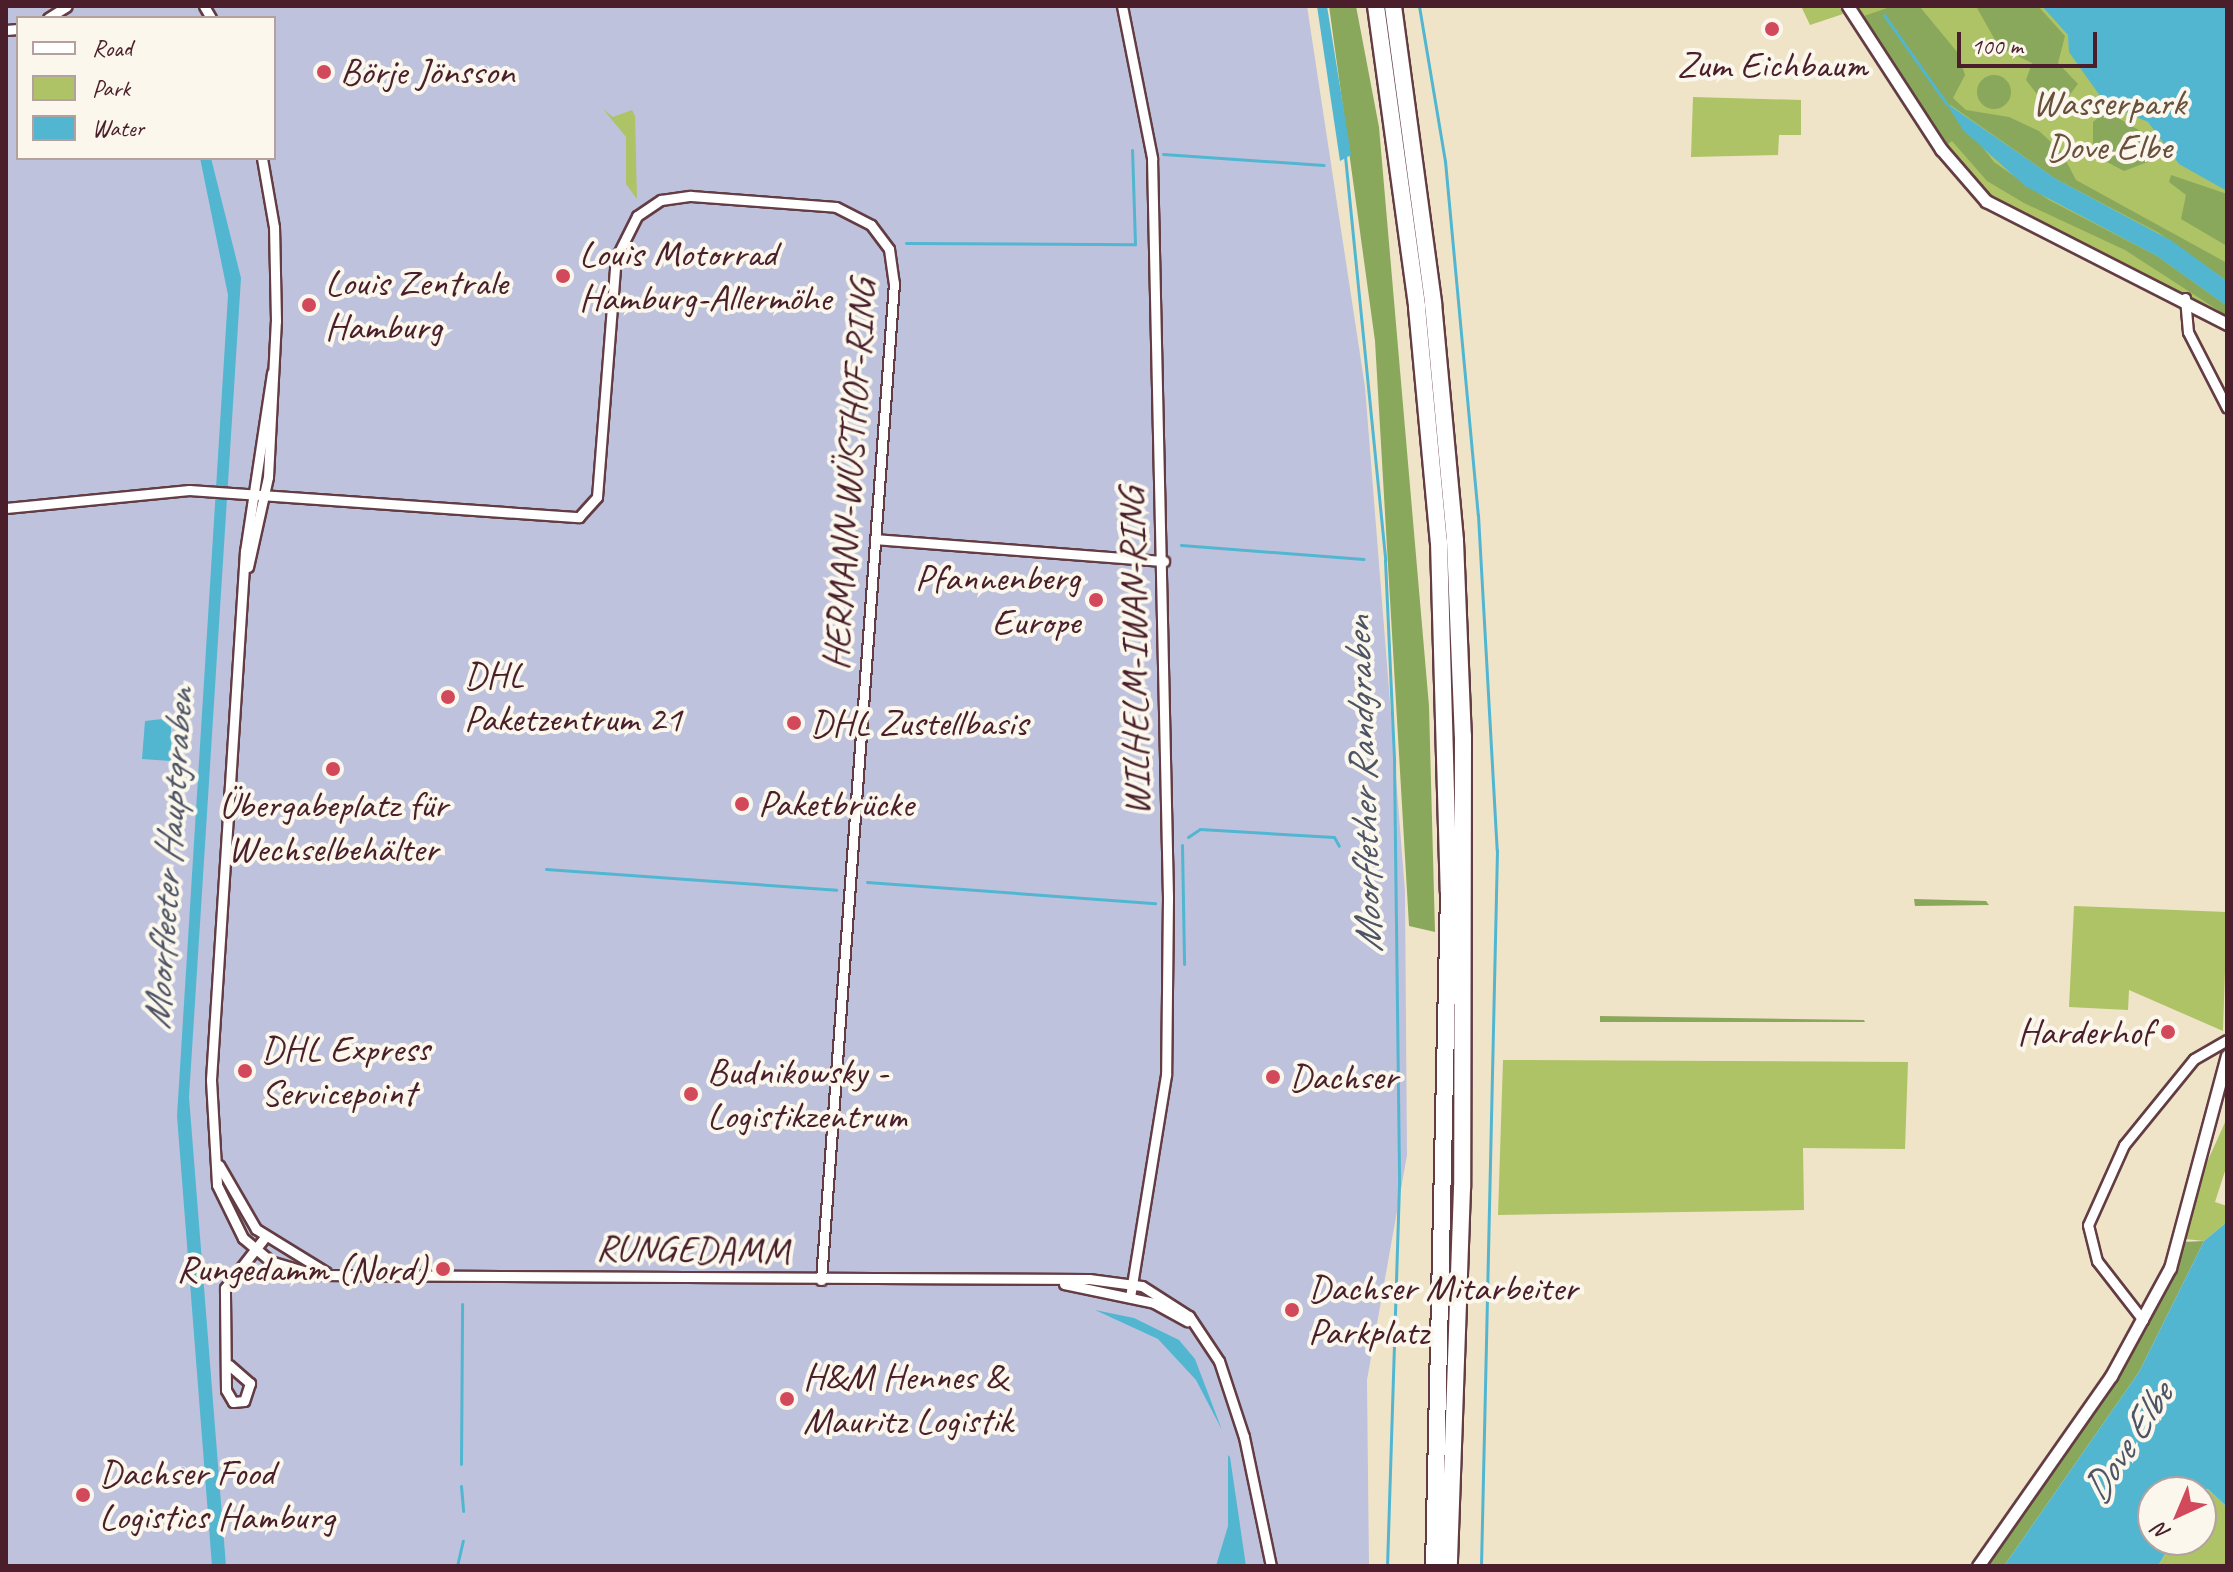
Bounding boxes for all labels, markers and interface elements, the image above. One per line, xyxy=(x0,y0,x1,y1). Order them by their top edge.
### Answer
legend xyxy=(16,16,276,160)
scale bar xyxy=(1961,16,2101,66)
marker: Zum Eichbaum xyxy=(1763,20,1781,38)
text: 100 m xyxy=(1971,31,2023,61)
text: Road xyxy=(92,33,132,63)
place label: Zum Eichbaum xyxy=(1678,42,1866,88)
place label: Börje Jönsson xyxy=(340,49,515,95)
marker: Börje Jönsson xyxy=(315,63,333,81)
text: Park xyxy=(92,73,130,103)
park label: Wasserpark Dove Elbe xyxy=(2032,80,2186,170)
text: Water xyxy=(92,113,144,143)
place label: Louis Motorrad Hamburg-Allermöhe xyxy=(579,231,831,320)
place label: Louis Zentrale Hamburg xyxy=(325,260,506,350)
marker: Louis Motorrad Hamburg-Allermöhe xyxy=(554,267,572,285)
street label: HERMANN-WÜSTHOF-RING xyxy=(813,279,885,671)
marker: Louis Zentrale Hamburg xyxy=(300,296,318,314)
street label: WILHELM-IWAN-RING xyxy=(1108,488,1160,816)
place label: Pfannenberg Europe xyxy=(915,555,1080,644)
marker: Pfannenberg Europe xyxy=(1087,591,1105,609)
water label: Moorflether Randgraben xyxy=(1333,616,1393,954)
place label: DHL Paketzentrum 21 xyxy=(464,652,682,742)
water label: Moorfleeter Hauptgraben xyxy=(132,686,204,1032)
marker: DHL Paketzentrum 21 xyxy=(439,688,457,706)
place label: DHL Zustellbasis xyxy=(810,700,1027,746)
marker: DHL Zustellbasis xyxy=(785,714,803,732)
marker: Übergabeplatz für Wechselbehälter xyxy=(324,760,342,778)
place label: Paketbrücke xyxy=(758,781,913,827)
place label: Übergabeplatz für Wechselbehälter xyxy=(219,782,447,872)
marker: Paketbrücke xyxy=(733,795,751,813)
place label: Harderhof xyxy=(2017,1009,2152,1055)
marker: Harderhof xyxy=(2159,1023,2177,1041)
place label: DHL Express Servicepoint xyxy=(261,1026,430,1116)
place label: Budnikowsky - Logistikzentrum xyxy=(707,1049,907,1138)
place label: Dachser xyxy=(1289,1054,1397,1100)
marker: DHL Express Servicepoint xyxy=(236,1062,254,1080)
marker: Dachser xyxy=(1264,1068,1282,1086)
marker: Budnikowsky - Logistikzentrum xyxy=(682,1085,700,1103)
street label: RUNGEDAMM xyxy=(596,1225,790,1273)
place label: Rungedamm (Nord) xyxy=(177,1246,427,1292)
marker: Rungedamm (Nord) xyxy=(434,1260,452,1278)
place label: Dachser Mitarbeiter Parkplatz xyxy=(1308,1265,1576,1354)
marker: Dachser Mitarbeiter Parkplatz xyxy=(1283,1301,1301,1319)
place label: H&M Hennes & Mauritz Logistik xyxy=(803,1354,1012,1444)
water label: Dove Elbe xyxy=(2071,1375,2183,1511)
marker: H&M Hennes & Mauritz Logistik xyxy=(778,1390,796,1408)
place label: Dachser Food Logistics Hamburg xyxy=(99,1450,335,1540)
north arrow xyxy=(2137,1476,2217,1556)
marker: Dachser Food Logistics Hamburg xyxy=(74,1486,92,1504)
text: N xyxy=(2147,1517,2176,1547)

